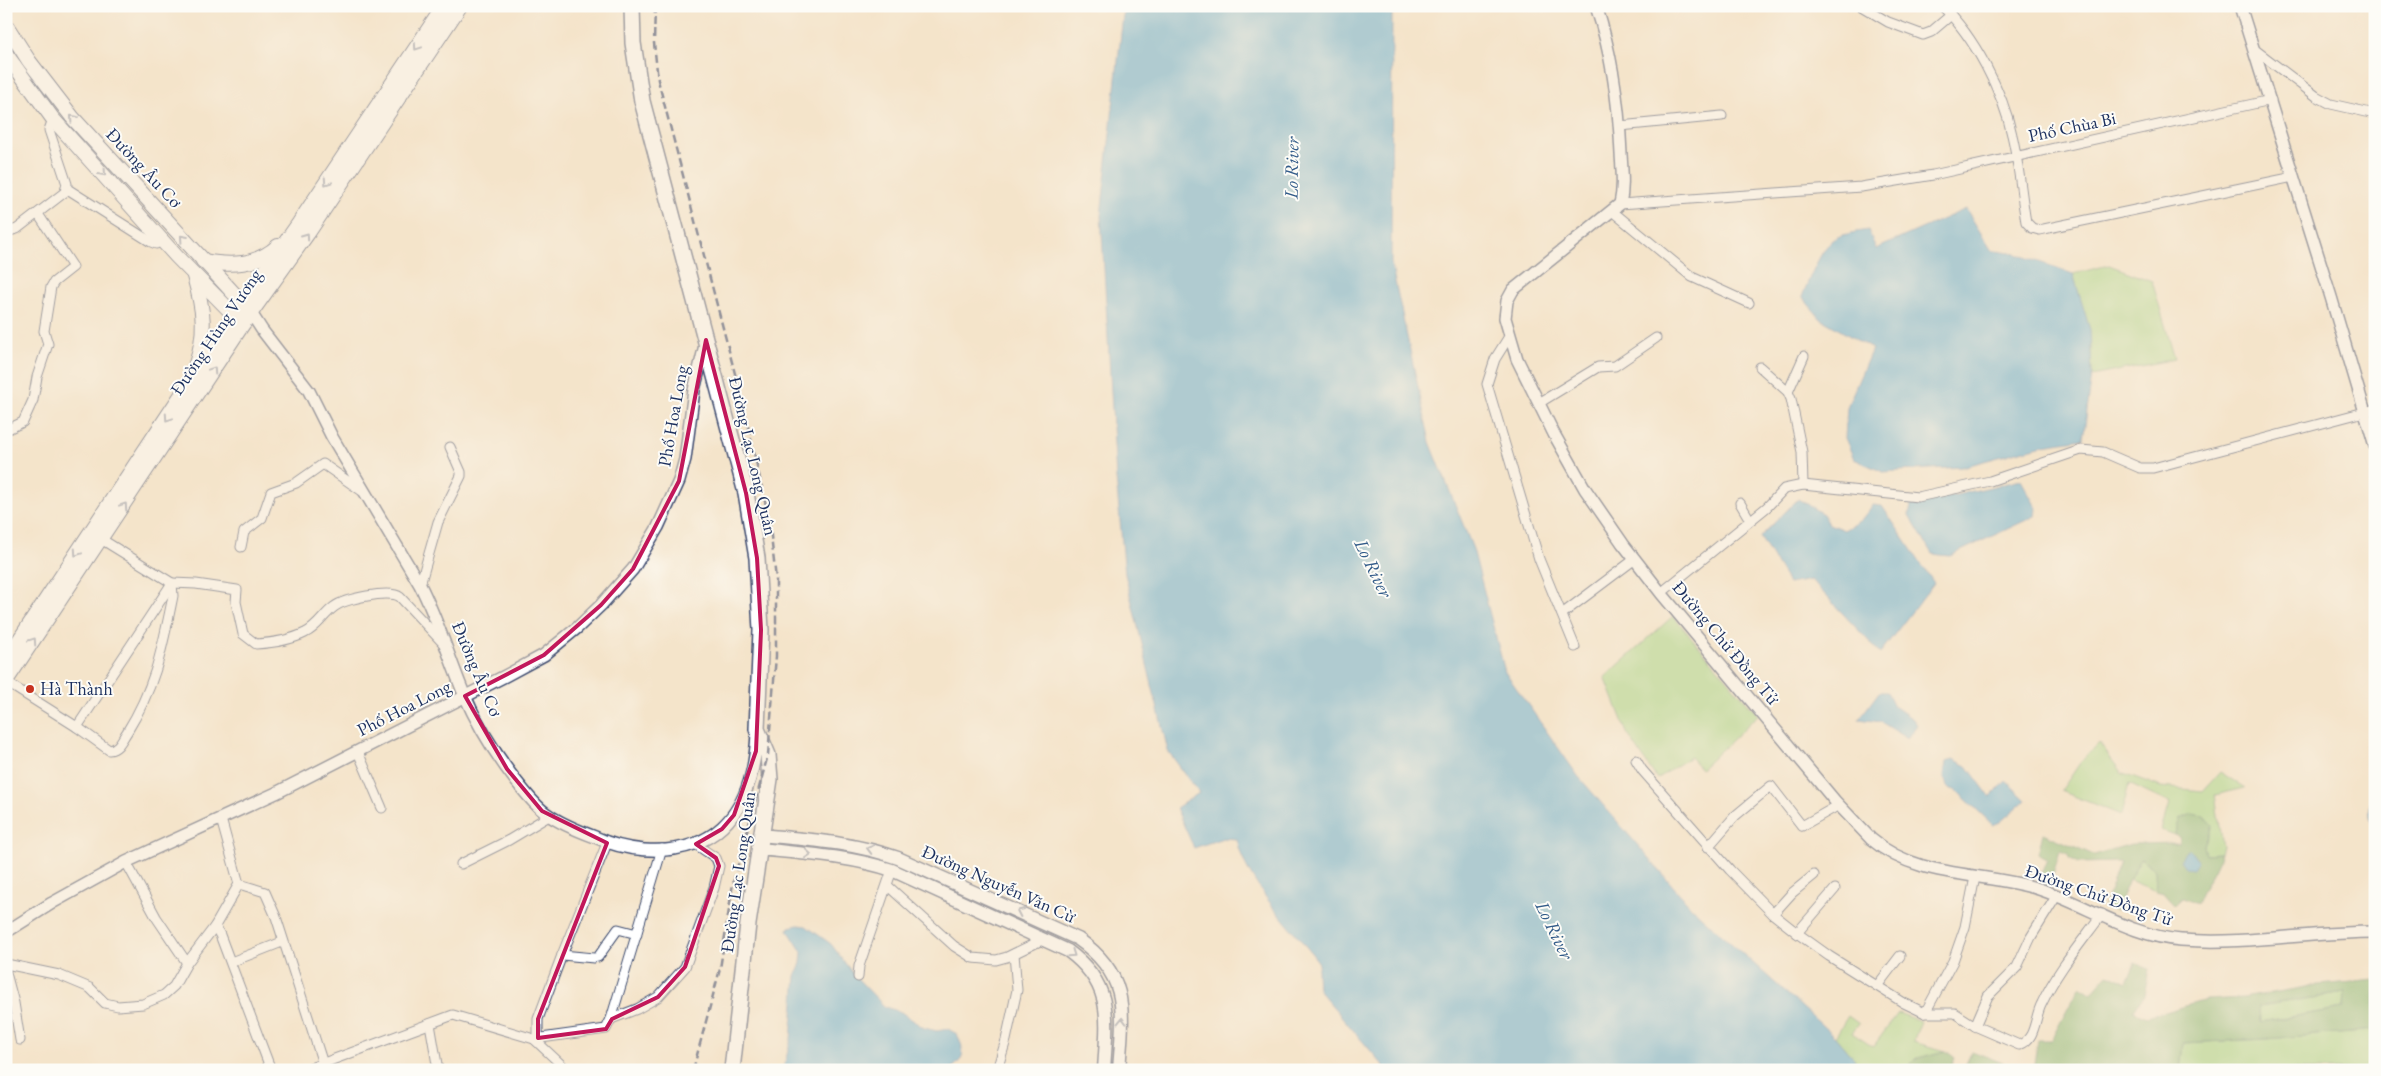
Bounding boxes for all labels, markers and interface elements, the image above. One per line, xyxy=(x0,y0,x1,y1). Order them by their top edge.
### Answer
one-way arrow xyxy=(414,41,423,51)
street label: Phố Chùa Bi xyxy=(2026,106,2118,147)
one-way arrow xyxy=(70,115,79,124)
street label: Đường Âu Cơ xyxy=(101,123,188,213)
water label: Lo River xyxy=(1278,136,1305,200)
one-way arrow xyxy=(97,168,106,177)
one-way arrow xyxy=(324,176,333,186)
one-way arrow xyxy=(300,233,309,242)
one-way arrow xyxy=(180,235,189,244)
street label: Đường Hùng Vương xyxy=(165,264,266,399)
street label: Phố Hoa Long xyxy=(652,363,693,468)
one-way arrow xyxy=(207,366,216,376)
street label: Đường Lạc Long Quân xyxy=(724,374,783,538)
one-way arrow xyxy=(164,413,174,422)
one-way arrow xyxy=(118,502,127,511)
water label: Lo River xyxy=(1348,534,1399,602)
one-way arrow xyxy=(74,548,84,557)
street label: Đường Chử Đồng Tử xyxy=(1668,576,1786,710)
street label: Đường Âu Cơ xyxy=(447,618,508,721)
one-way arrow xyxy=(27,637,36,646)
street label: Phố Hoa Long xyxy=(353,674,455,741)
place label: Hà Thành xyxy=(40,677,113,700)
marker: Hà Thành xyxy=(24,683,36,695)
street label: Đường Lạc Long Quân xyxy=(715,789,760,954)
street label: Đường Nguyễn Văn Cừ xyxy=(919,839,1081,928)
one-way arrow xyxy=(866,844,875,855)
one-way arrow xyxy=(804,848,812,859)
street label: Đường Chử Đồng Tử xyxy=(2022,858,2177,931)
water label: Lo River xyxy=(1529,896,1580,964)
one-way arrow xyxy=(1016,908,1025,919)
one-way arrow xyxy=(1066,948,1076,957)
one-way arrow xyxy=(1117,1017,1127,1024)

